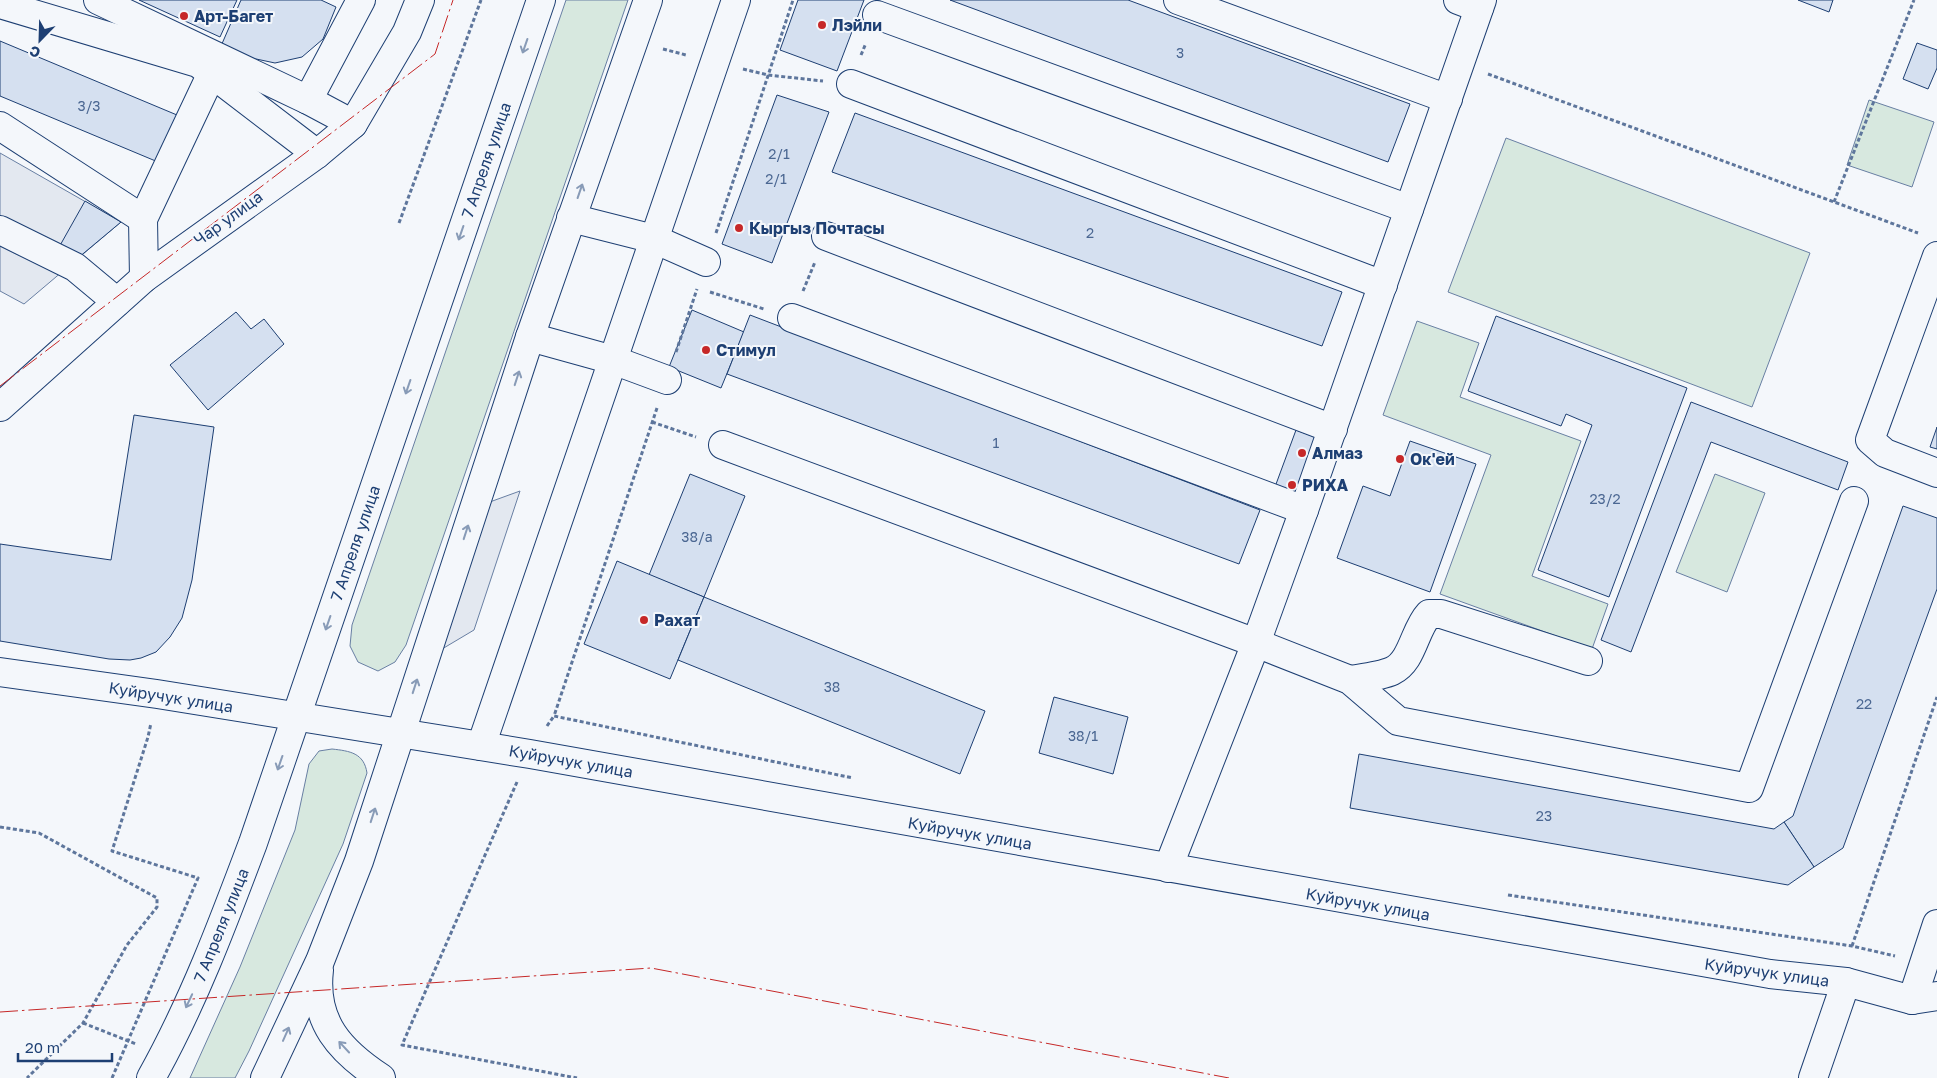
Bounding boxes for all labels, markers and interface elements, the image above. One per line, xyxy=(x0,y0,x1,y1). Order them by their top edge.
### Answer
place label: Арт-Багет xyxy=(194,6,273,26)
marker: Арт-Багет xyxy=(178,10,190,22)
north arrow xyxy=(15,15,65,65)
place label: Лэйли xyxy=(832,15,882,35)
marker: Лэйли xyxy=(816,19,828,31)
one-way arrow xyxy=(520,38,529,53)
text: С xyxy=(27,43,43,62)
house number: 3 xyxy=(1176,44,1184,61)
house number: 3/3 xyxy=(77,97,101,114)
street label: 7 Апреля улица xyxy=(457,99,515,221)
house number: 2/1 xyxy=(768,145,790,162)
house number: 2/1 xyxy=(765,170,787,187)
one-way arrow xyxy=(576,183,586,199)
street label: Чар улица xyxy=(190,186,266,250)
place label: Кыргыз Почтасы xyxy=(749,218,885,238)
marker: Кыргыз Почтасы xyxy=(733,222,745,234)
house number: 2 xyxy=(1086,224,1094,241)
one-way arrow xyxy=(456,225,465,240)
place label: Стимул xyxy=(716,340,776,360)
marker: Стимул xyxy=(700,344,712,356)
one-way arrow xyxy=(512,370,522,386)
one-way arrow xyxy=(403,378,413,394)
house number: 1 xyxy=(993,434,1000,451)
place label: Алмаз xyxy=(1312,443,1363,463)
marker: Алмаз xyxy=(1296,447,1308,459)
place label: Ок'ей xyxy=(1410,449,1455,469)
marker: Ок'ей xyxy=(1394,453,1406,465)
place label: РИХА xyxy=(1302,475,1349,495)
marker: РИХА xyxy=(1286,479,1298,491)
street label: 7 Апреля улица xyxy=(326,482,384,604)
house number: 23/2 xyxy=(1589,490,1621,507)
one-way arrow xyxy=(461,524,471,540)
house number: 38/а xyxy=(681,528,713,545)
place label: Рахат xyxy=(654,610,700,630)
marker: Рахат xyxy=(638,614,650,626)
one-way arrow xyxy=(323,615,332,631)
street label: Куйручук улица xyxy=(107,677,235,717)
house number: 38 xyxy=(824,678,840,695)
one-way arrow xyxy=(410,679,420,695)
house number: 22 xyxy=(1856,695,1872,712)
house number: 38/1 xyxy=(1068,727,1098,744)
street label: Куйручук улица xyxy=(507,740,635,782)
one-way arrow xyxy=(275,754,285,770)
one-way arrow xyxy=(369,807,379,823)
house number: 23 xyxy=(1536,807,1552,824)
street label: Куйручук улица xyxy=(906,812,1034,854)
street label: 7 Апреля улица xyxy=(189,865,253,985)
street label: Куйручук улица xyxy=(1304,883,1432,925)
street label: Куйручук улица xyxy=(1703,953,1831,991)
one-way arrow xyxy=(184,993,193,1008)
one-way arrow xyxy=(282,1027,292,1042)
scale bar xyxy=(18,1030,111,1062)
text: 20 m xyxy=(25,1038,60,1056)
one-way arrow xyxy=(338,1041,350,1054)

